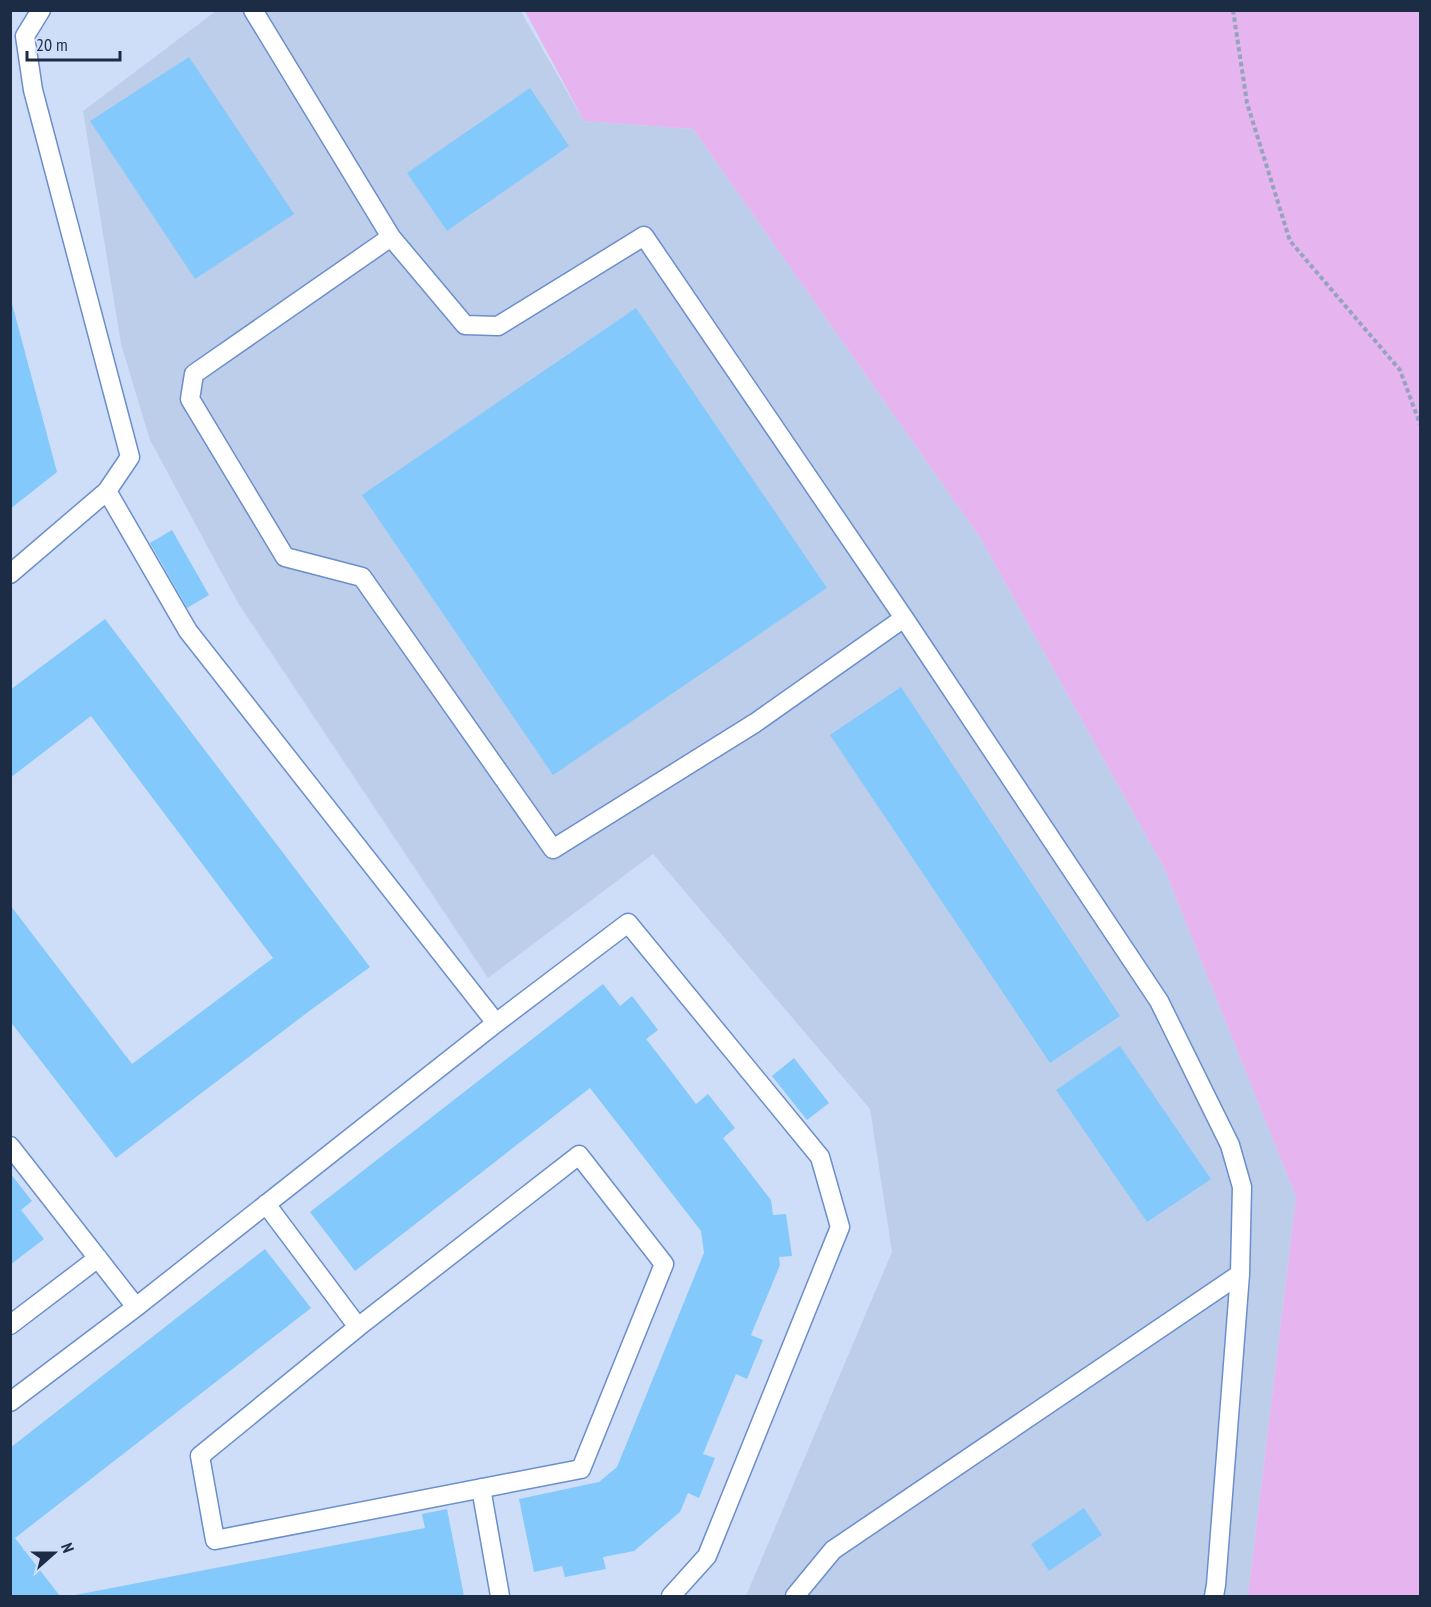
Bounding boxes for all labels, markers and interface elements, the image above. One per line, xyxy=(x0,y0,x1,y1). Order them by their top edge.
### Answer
scale bar xyxy=(27,24,120,62)
text: 20 m xyxy=(36,33,68,56)
north arrow xyxy=(24,1523,84,1583)
text: N xyxy=(57,1540,79,1555)

